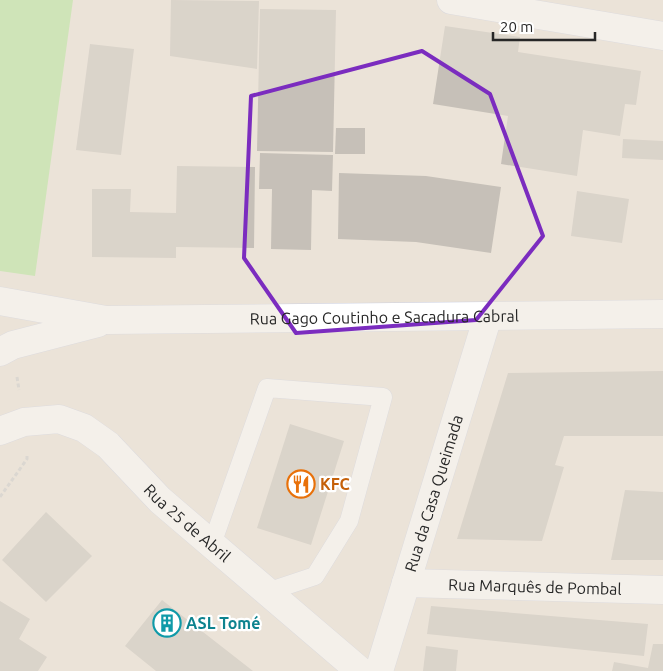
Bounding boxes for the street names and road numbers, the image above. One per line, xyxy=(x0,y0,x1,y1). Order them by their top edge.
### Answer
street label: Rua Gago Coutinho e Sacadura Cabral xyxy=(250,307,519,327)
street label: Rua da Casa Queimada xyxy=(401,413,466,574)
street label: Rua 25 de Abril xyxy=(141,480,234,565)
street label: Rua Marquês de Pombal xyxy=(448,575,622,598)

